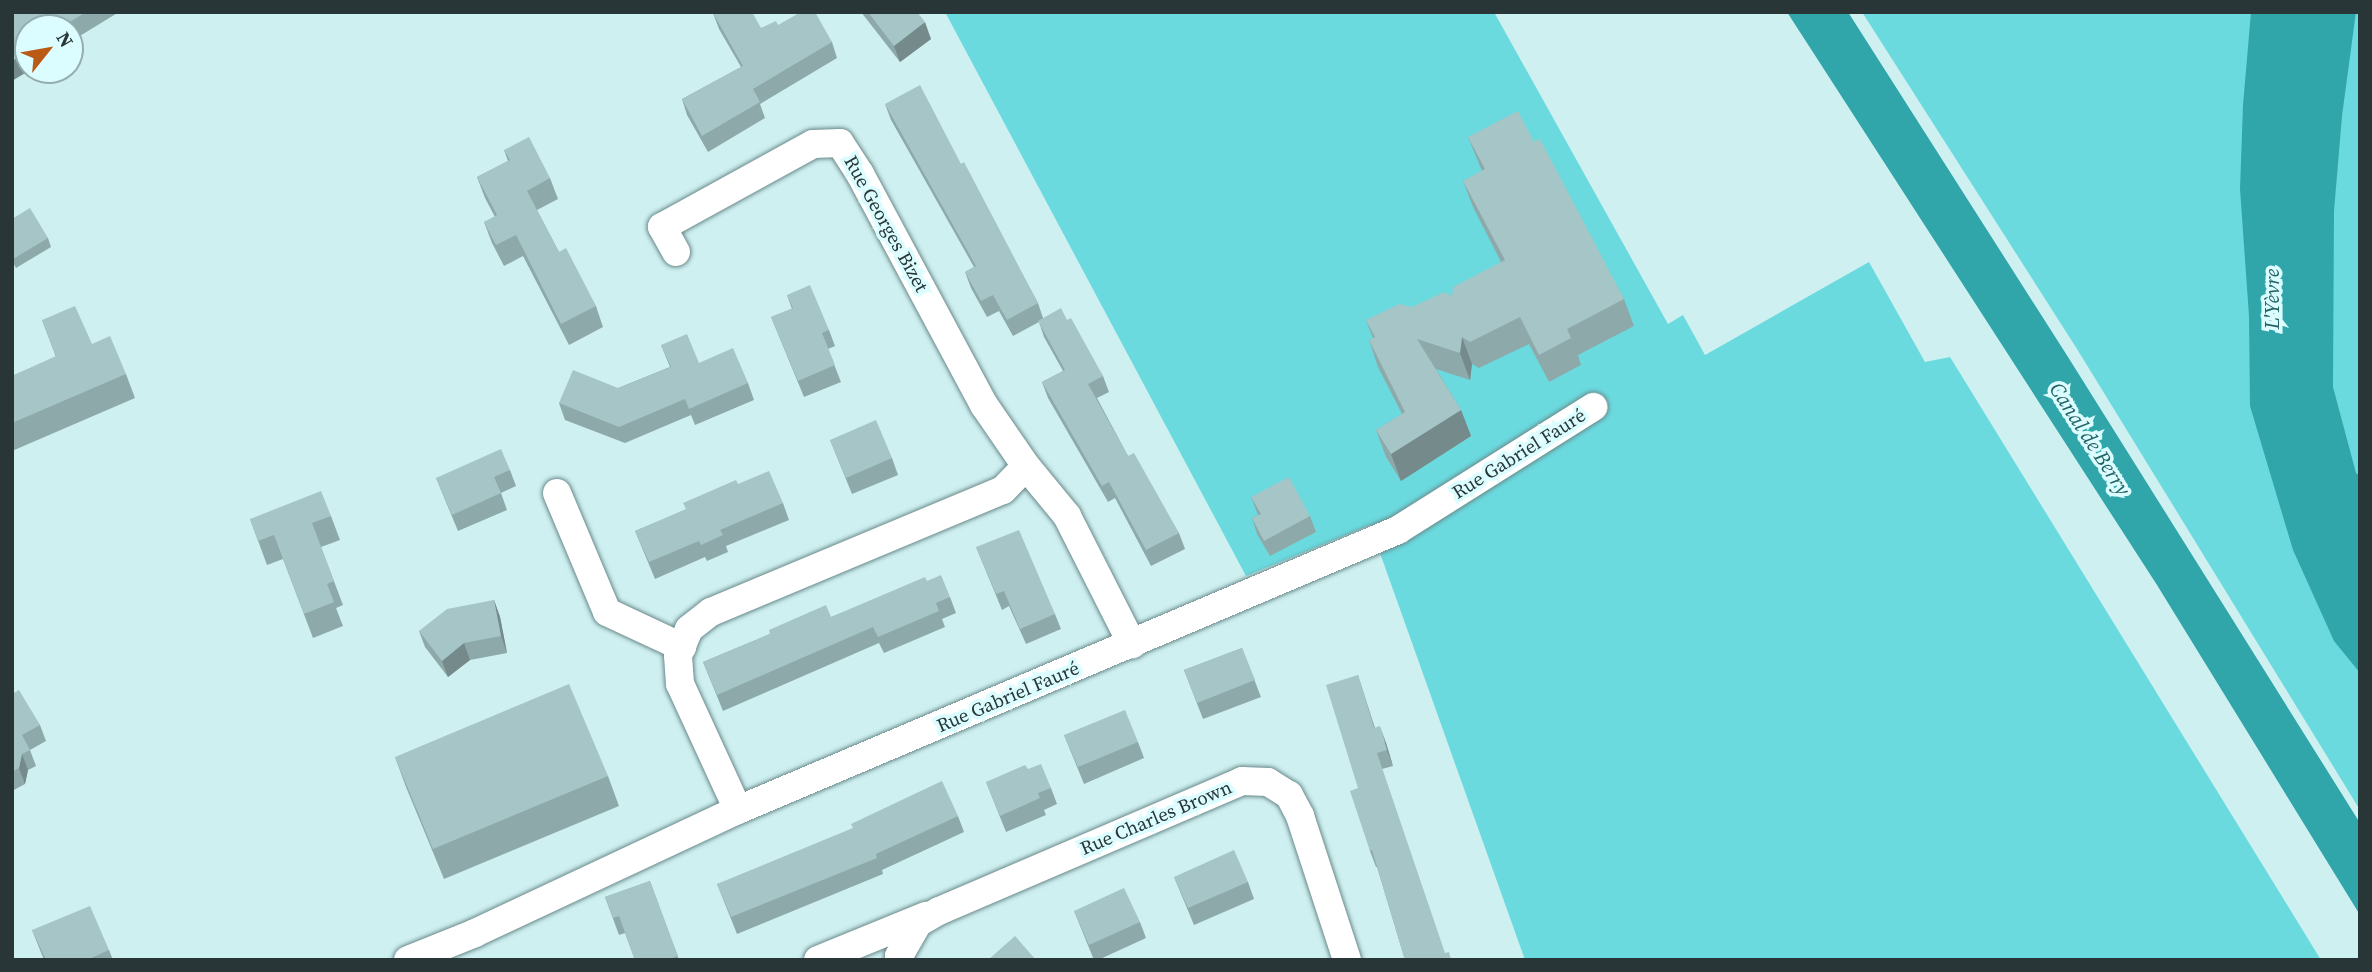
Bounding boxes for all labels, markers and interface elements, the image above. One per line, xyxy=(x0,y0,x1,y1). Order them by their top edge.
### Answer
north arrow xyxy=(14,14,84,84)
text: N xyxy=(51,27,80,52)
street label: Rue Georges Bizet xyxy=(839,152,933,296)
water label: L'Yèvre xyxy=(2259,269,2285,329)
water label: Canal de Berry xyxy=(2044,378,2136,500)
street label: Rue Gabriel Fauré xyxy=(1448,404,1590,504)
street label: Rue Gabriel Fauré xyxy=(933,657,1083,737)
street label: Rue Charles Brown xyxy=(1077,776,1235,860)

